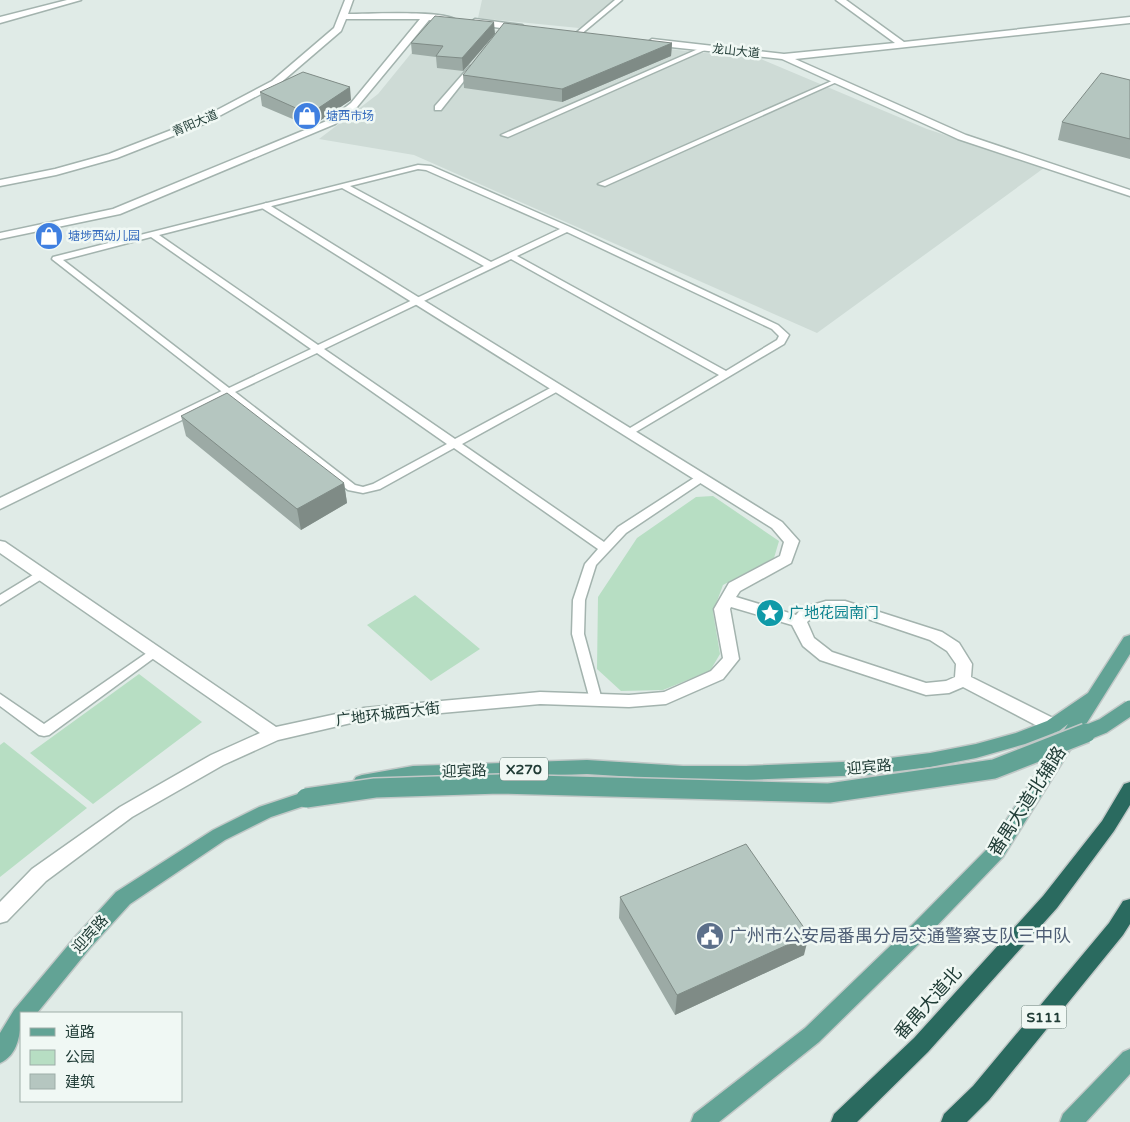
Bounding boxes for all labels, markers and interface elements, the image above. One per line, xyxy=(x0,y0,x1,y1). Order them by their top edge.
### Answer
street label: 龙山大道 xyxy=(711,42,761,60)
shop icon: 塘西市场 xyxy=(292,101,322,131)
street label: 青阳大道 xyxy=(170,107,220,139)
place label: 塘西市场 xyxy=(326,109,374,123)
shop icon: 塘埗西幼儿园 xyxy=(34,221,64,251)
place label: 塘埗西幼儿园 xyxy=(68,229,140,243)
place icon: 广地花园南门 xyxy=(755,598,785,628)
place label: 广地花园南门 xyxy=(789,604,879,622)
street label: 广地环城西大街 xyxy=(335,699,441,729)
street label: 番禺大道北辅路 xyxy=(983,742,1071,860)
street label: 迎宾路 xyxy=(846,756,892,778)
road number: X270 xyxy=(500,758,548,781)
street label: 迎宾路 xyxy=(441,761,487,781)
street label: 迎宾路 xyxy=(68,911,112,957)
public building icon: 广州市公安局番禺分局交通警察支队三中队 xyxy=(695,921,725,951)
place label: 广州市公安局番禺分局交通警察支队三中队 xyxy=(729,925,1071,947)
street label: 番禺大道北 xyxy=(890,962,966,1044)
road number: S111 xyxy=(1022,1006,1066,1028)
legend xyxy=(20,1012,182,1102)
text: 道路 xyxy=(65,1023,95,1041)
text: 公园 xyxy=(65,1048,95,1066)
text: 建筑 xyxy=(65,1073,95,1091)

